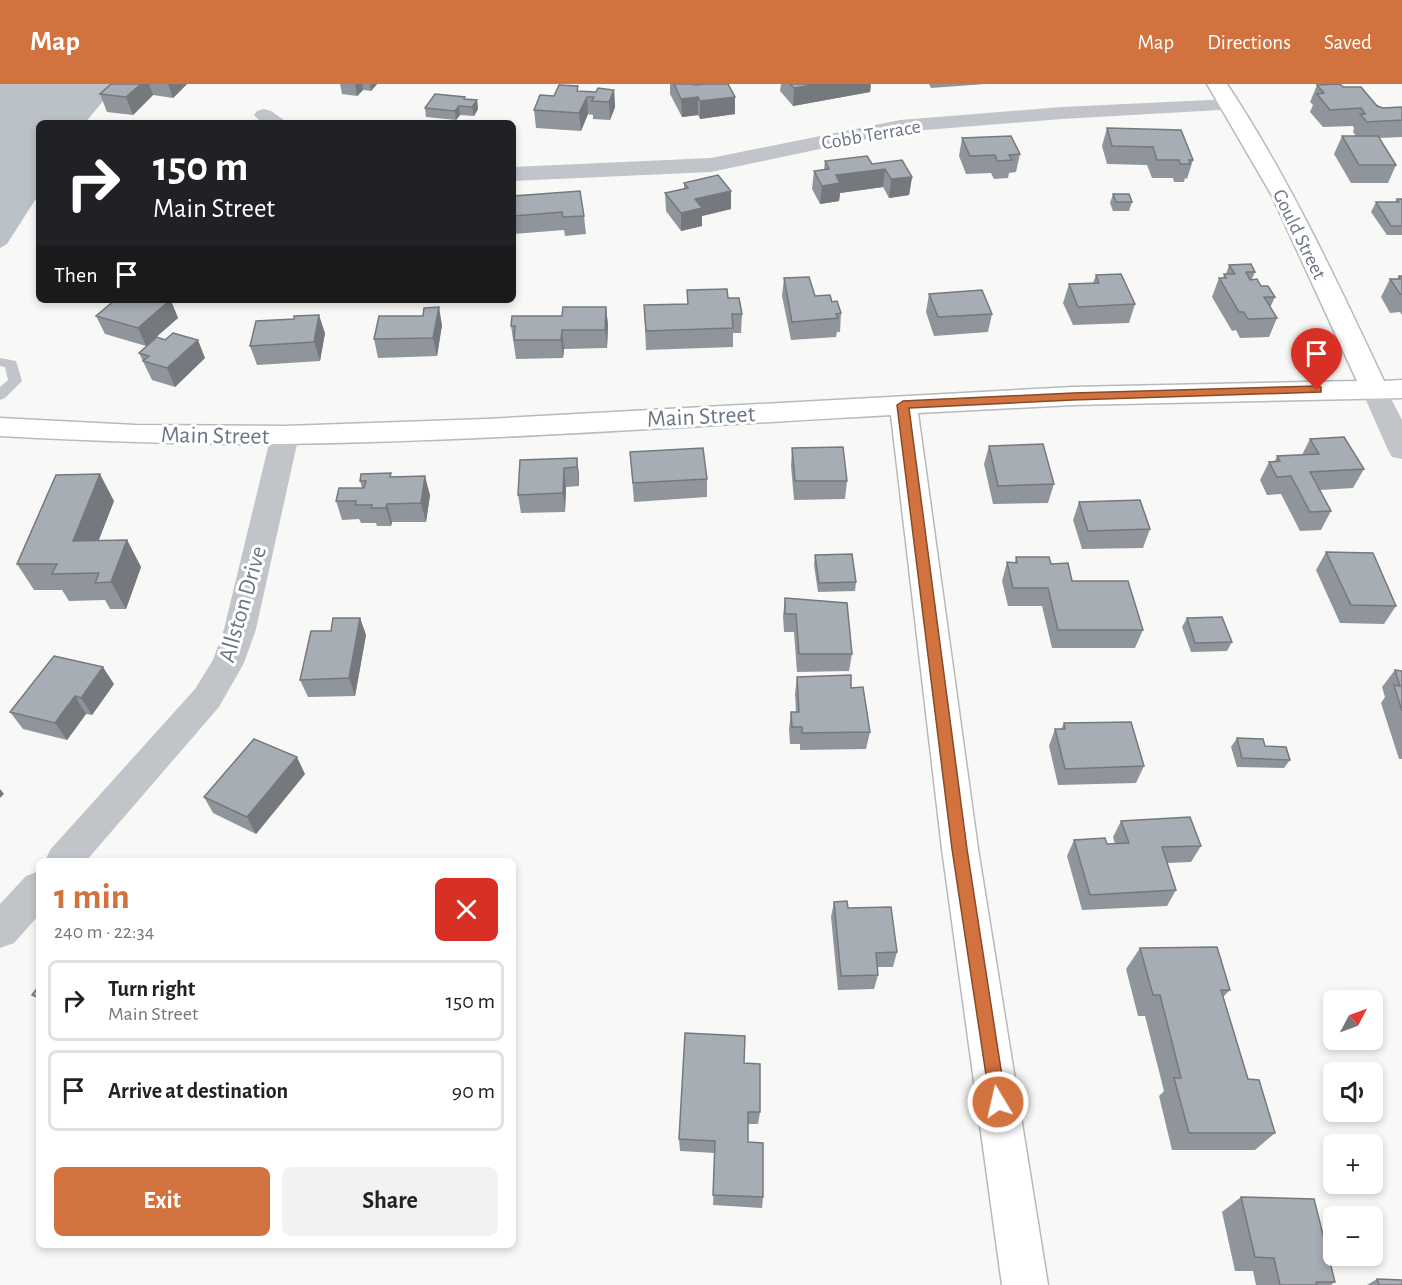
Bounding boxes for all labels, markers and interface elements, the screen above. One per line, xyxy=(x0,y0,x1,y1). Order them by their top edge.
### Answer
text: Map xyxy=(30,28,80,56)
text: Map xyxy=(1138,32,1174,53)
text: Directions xyxy=(1207,32,1291,53)
text: Saved xyxy=(1324,32,1372,53)
street label: Cobb Terrace xyxy=(820,116,922,154)
icon: right xyxy=(54,144,132,222)
text: 150 m xyxy=(153,146,248,188)
street label: Gould Street xyxy=(1269,186,1330,283)
text: Main Street xyxy=(153,195,275,222)
icon: arrive xyxy=(110,258,143,291)
text: Then xyxy=(54,264,98,286)
pin xyxy=(1291,328,1342,390)
icon: arrive xyxy=(1300,337,1333,370)
street label: Main Street xyxy=(646,402,756,432)
street label: Main Street xyxy=(161,423,270,449)
street label: Allston Drive xyxy=(215,543,271,665)
button: close xyxy=(435,878,498,941)
text: 1 min xyxy=(54,879,130,915)
text: 240 m · 22:34 xyxy=(54,922,154,942)
text: Turn right xyxy=(108,978,195,1000)
icon: right xyxy=(57,984,90,1017)
text: 150 m xyxy=(445,990,495,1012)
north arrow xyxy=(1323,990,1383,1050)
map controls xyxy=(1323,990,1383,1266)
text: Main Street xyxy=(108,1004,198,1024)
button: sound xyxy=(1323,1062,1383,1122)
position arrow xyxy=(966,1070,1030,1134)
icon: arrive xyxy=(57,1074,90,1107)
text: Arrive at destination xyxy=(108,1080,288,1102)
text: 90 m xyxy=(452,1080,495,1102)
button: + xyxy=(1323,1134,1383,1194)
button: Exit xyxy=(54,1167,270,1236)
button: Share xyxy=(282,1167,498,1236)
button: − xyxy=(1323,1206,1383,1266)

